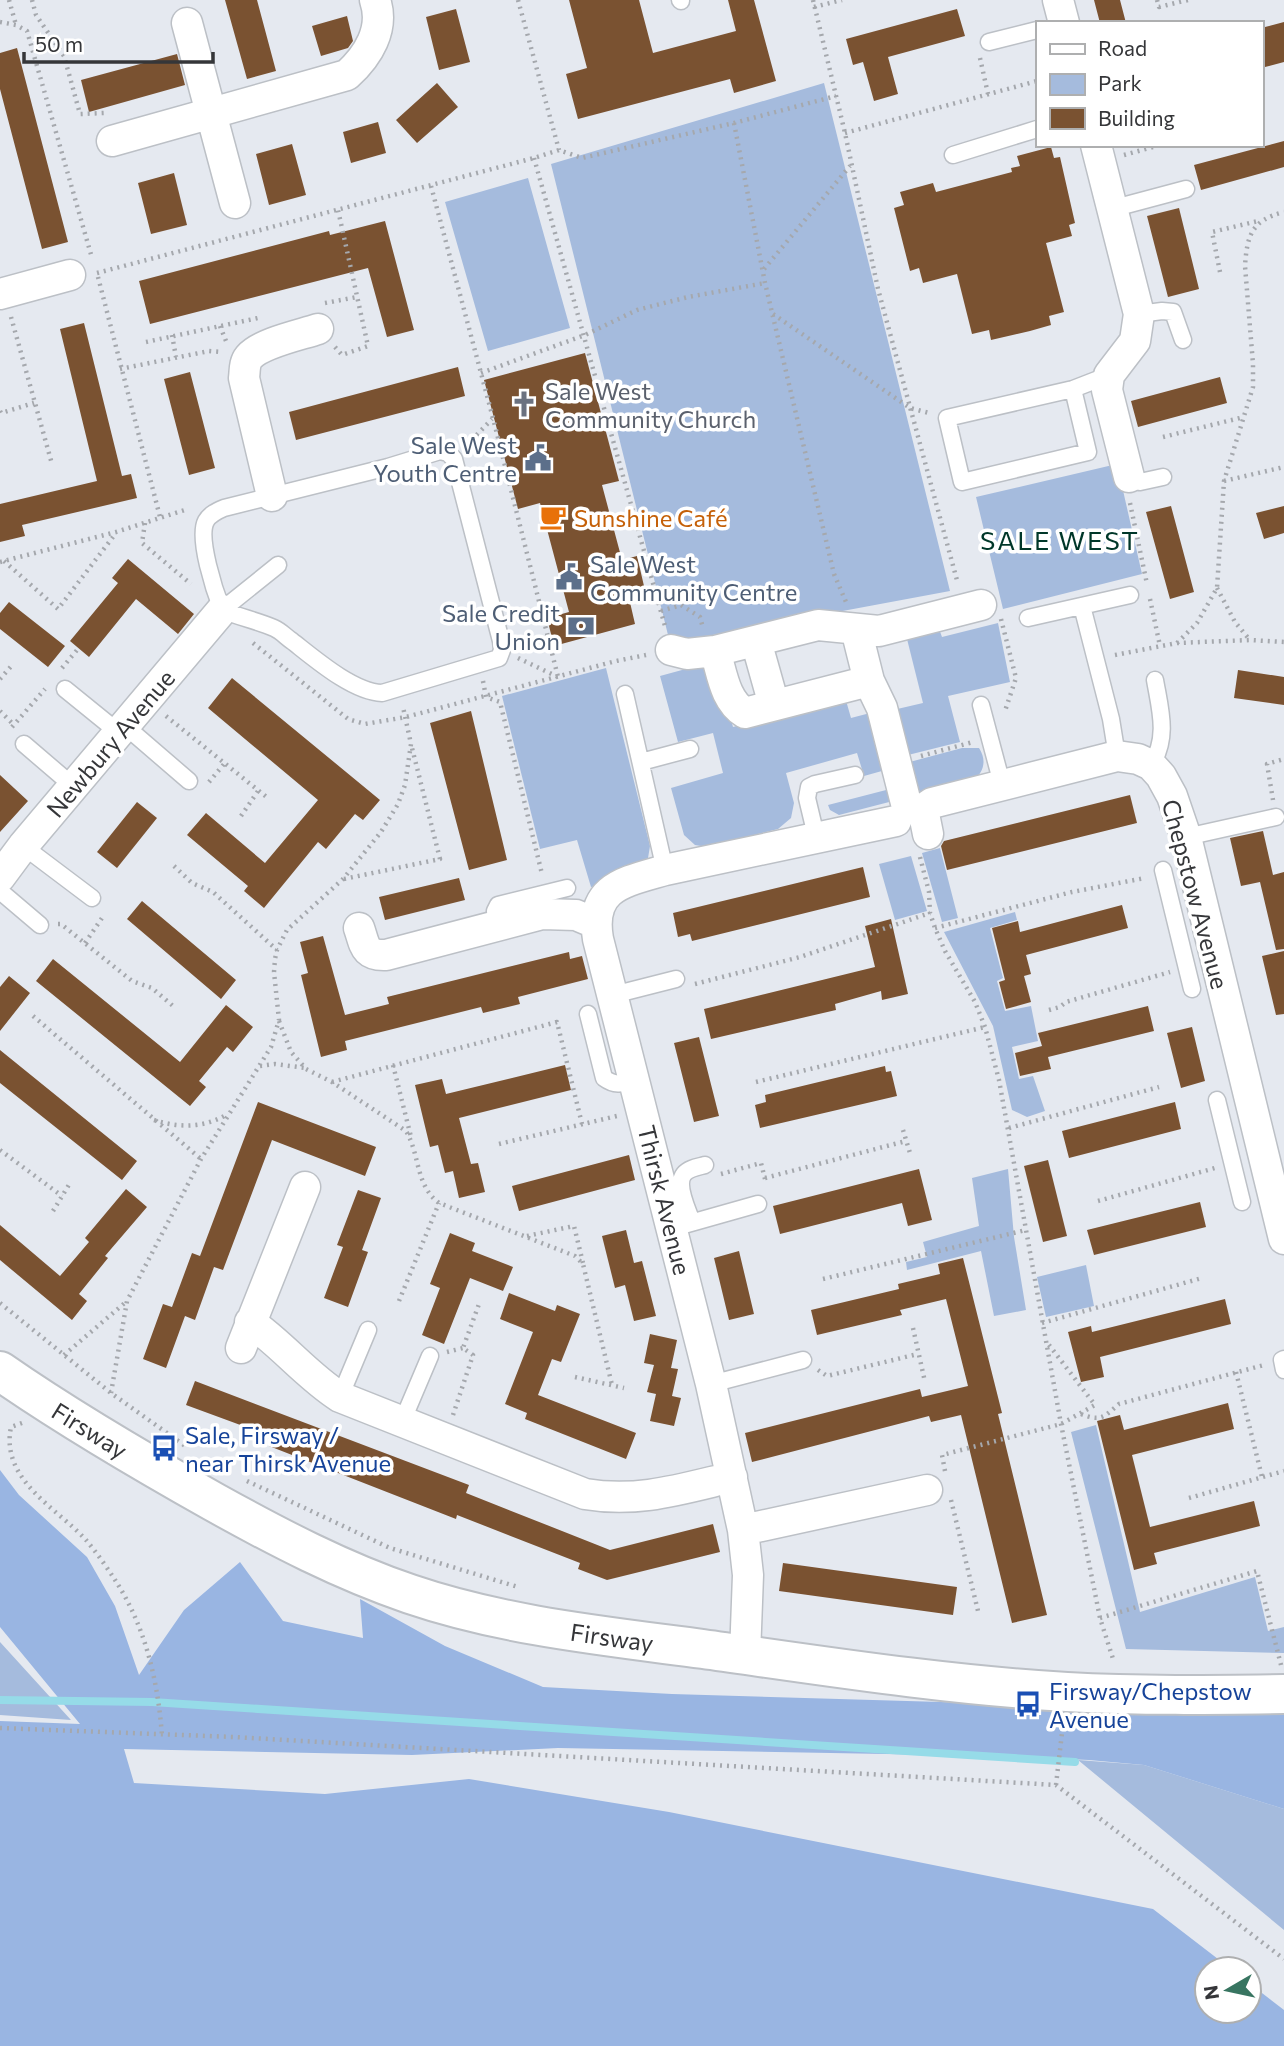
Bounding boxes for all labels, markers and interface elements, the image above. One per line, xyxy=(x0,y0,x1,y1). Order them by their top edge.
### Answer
scale bar xyxy=(24,21,214,65)
legend xyxy=(1036,21,1263,147)
text: 50 m xyxy=(35,31,83,56)
text: Road xyxy=(1098,35,1147,60)
text: Park xyxy=(1098,70,1142,95)
text: Building xyxy=(1098,105,1175,130)
place label: Sale West Community Church xyxy=(545,376,756,433)
church icon: Sale West Community Church xyxy=(509,389,539,419)
place label: Sale West Youth Centre xyxy=(373,430,517,487)
public building icon: Sale West Youth Centre xyxy=(523,443,553,473)
cafe icon: Sunshine Café xyxy=(538,502,568,532)
place label: Sunshine Café xyxy=(574,503,728,532)
district label: SALE WEST xyxy=(980,524,1140,555)
place label: Sale West Community Centre xyxy=(590,549,797,606)
public building icon: Sale West Community Centre xyxy=(554,562,584,592)
place label: Sale Credit Union xyxy=(442,598,560,655)
bank icon: Sale Credit Union xyxy=(566,611,596,641)
street label: Newbury Avenue xyxy=(40,663,180,823)
street label: Chepstow Avenue xyxy=(1157,796,1235,992)
street label: Thirsk Avenue xyxy=(632,1122,698,1278)
street label: Firsway xyxy=(47,1396,133,1464)
place label: Sale, Firsway / near Thirsk Avenue xyxy=(185,1420,391,1477)
bus stop icon: Sale, Firsway / near Thirsk Avenue xyxy=(149,1433,179,1463)
street label: Firsway xyxy=(569,1617,655,1657)
place label: Firsway/Chepstow Avenue xyxy=(1049,1676,1252,1733)
bus stop icon: Firsway/Chepstow Avenue xyxy=(1013,1689,1043,1719)
north arrow xyxy=(1193,1955,1263,2025)
text: N xyxy=(1198,1984,1223,2002)

